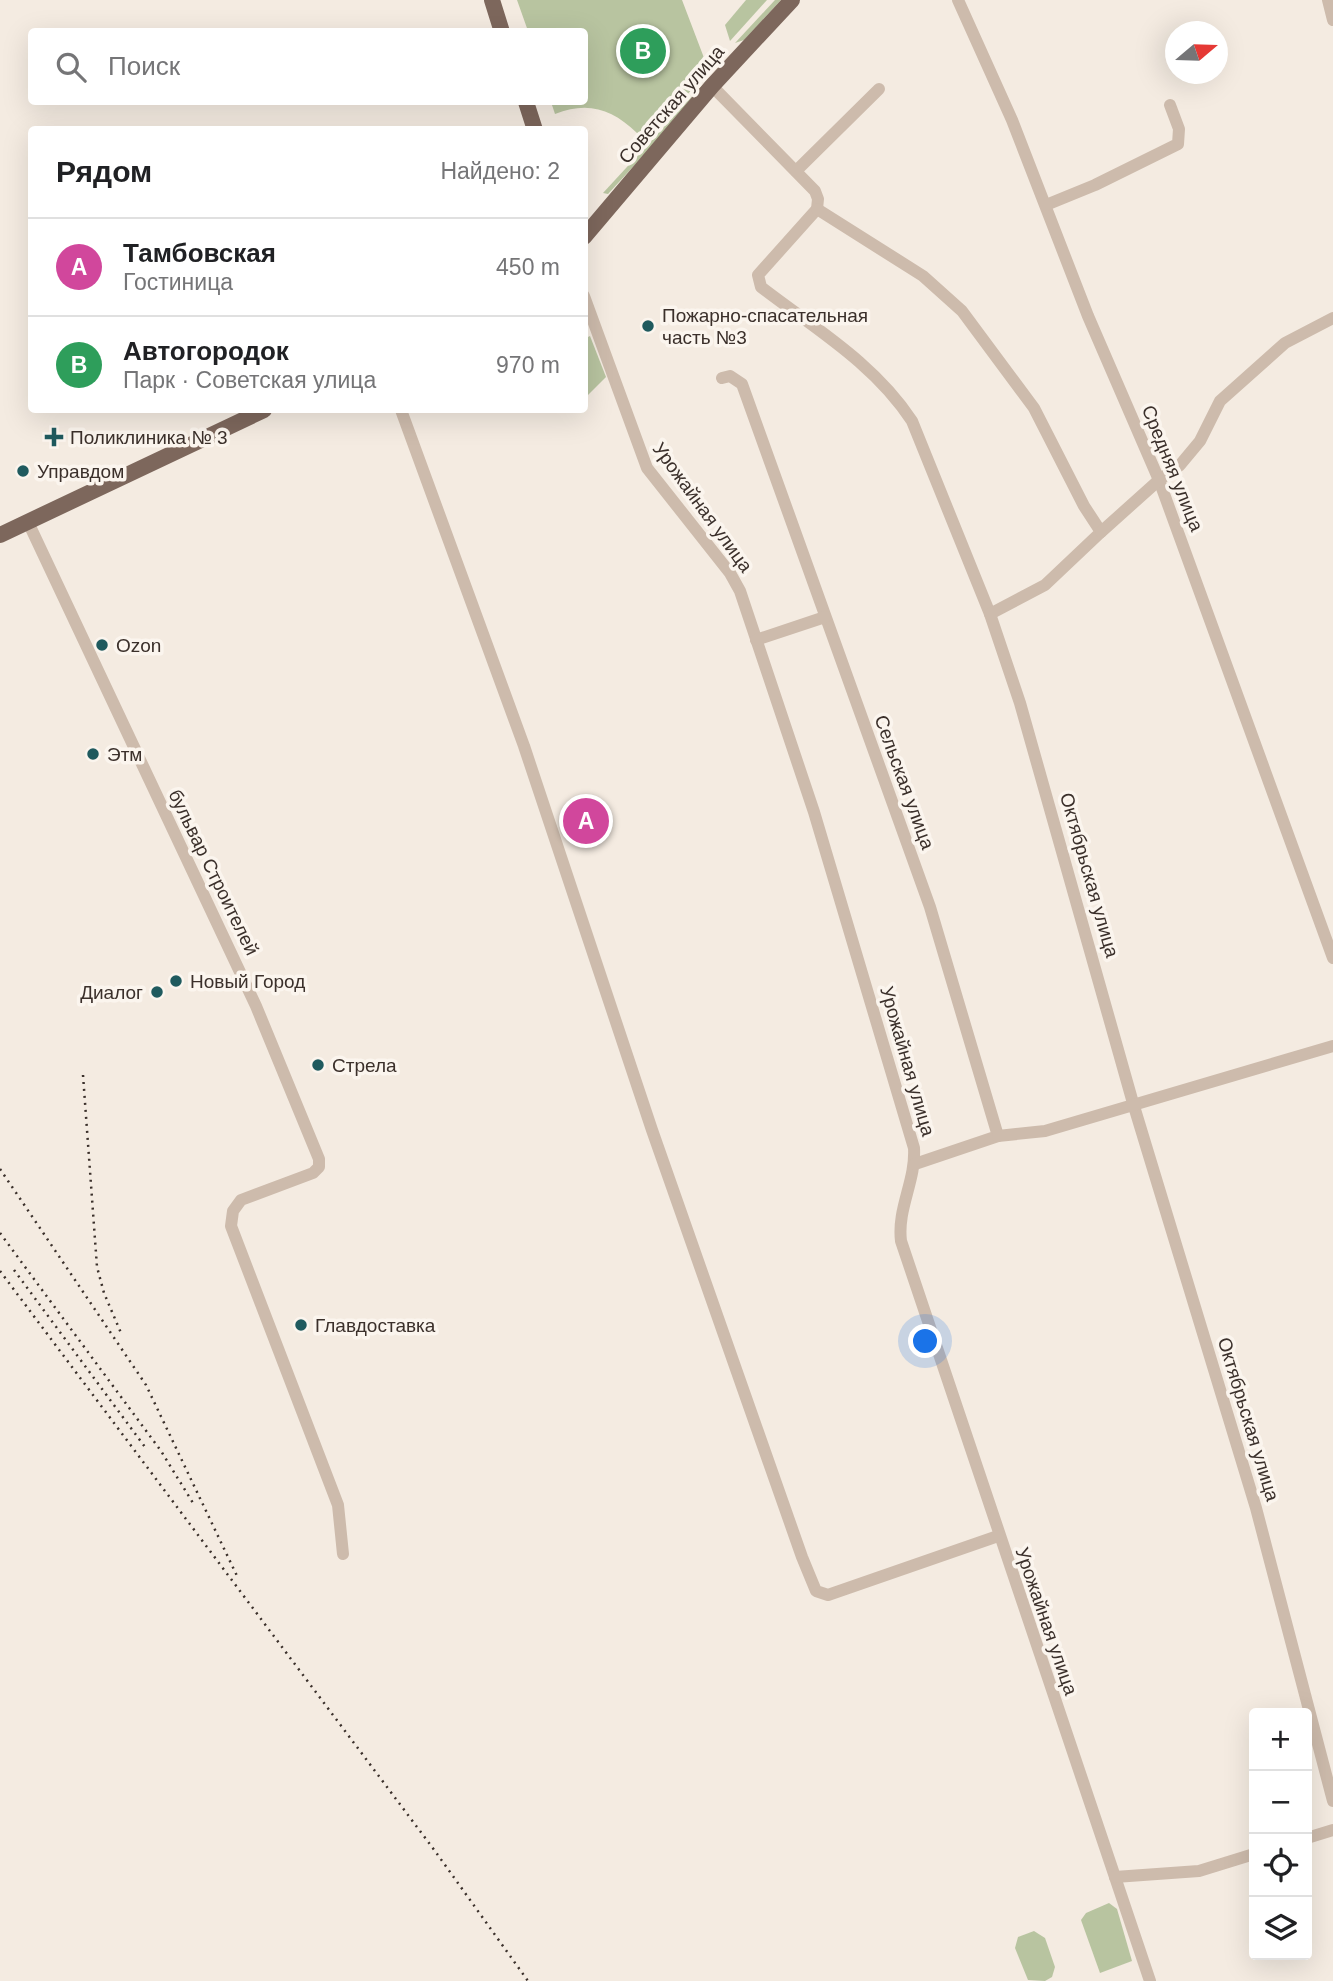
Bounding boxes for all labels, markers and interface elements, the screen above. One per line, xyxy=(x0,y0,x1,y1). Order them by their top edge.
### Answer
north arrow xyxy=(1165,21,1228,84)
pin: B xyxy=(620,25,666,77)
search box xyxy=(28,28,588,105)
street label: Советская улица xyxy=(615,41,729,168)
icon: search xyxy=(52,48,90,86)
text: Поиск xyxy=(108,51,180,81)
text: Рядом xyxy=(56,155,152,188)
text: Найдено: 2 xyxy=(440,158,560,184)
text: Тамбовская xyxy=(123,238,276,268)
text: A xyxy=(71,254,87,280)
text: 450 m xyxy=(496,254,560,280)
text: Гостиница xyxy=(123,269,233,295)
place label: Пожарно-спасательная часть №3 xyxy=(662,305,868,348)
marker: Пожарно-спасательная часть №3 xyxy=(640,318,656,334)
text: Автогородок xyxy=(123,336,289,366)
text: B xyxy=(71,352,87,378)
text: 970 m xyxy=(496,352,560,378)
text: Парк · Советская улица xyxy=(123,367,376,393)
street label: Средняя улица xyxy=(1138,402,1208,535)
marker: Поликлиника № 3 xyxy=(44,427,64,447)
place label: Поликлиника № 3 xyxy=(70,427,228,448)
street label: Урожайная улица xyxy=(649,438,757,576)
place label: Управдом xyxy=(37,461,124,482)
marker: Управдом xyxy=(15,463,31,479)
place label: Ozon xyxy=(116,635,161,656)
marker: Ozon xyxy=(94,637,110,653)
street label: Сельская улица xyxy=(871,712,939,853)
place label: Этм xyxy=(107,744,142,765)
marker: Этм xyxy=(85,746,101,762)
street label: бульвар Строителей xyxy=(164,786,263,958)
street label: Октябрьская улица xyxy=(1056,790,1123,960)
pin: A xyxy=(563,795,609,847)
place label: Новый Город xyxy=(190,971,305,992)
marker: Новый Город xyxy=(168,973,184,989)
place label: Диалог xyxy=(80,982,143,1003)
marker: Диалог xyxy=(149,984,165,1000)
street label: Урожайная улица xyxy=(876,984,939,1139)
place label: Стрела xyxy=(332,1055,397,1076)
marker: Стрела xyxy=(310,1057,326,1073)
place label: Главдоставка xyxy=(315,1315,436,1336)
marker: Главдоставка xyxy=(293,1317,309,1333)
your location xyxy=(908,1324,942,1358)
street label: Октябрьская улица xyxy=(1214,1335,1284,1504)
street label: Урожайная улица xyxy=(1011,1545,1082,1698)
map controls xyxy=(1249,1708,1312,1960)
button: + xyxy=(1249,1708,1312,1771)
button: − xyxy=(1249,1771,1312,1834)
button: locate xyxy=(1249,1834,1312,1897)
button: layers xyxy=(1249,1897,1312,1960)

